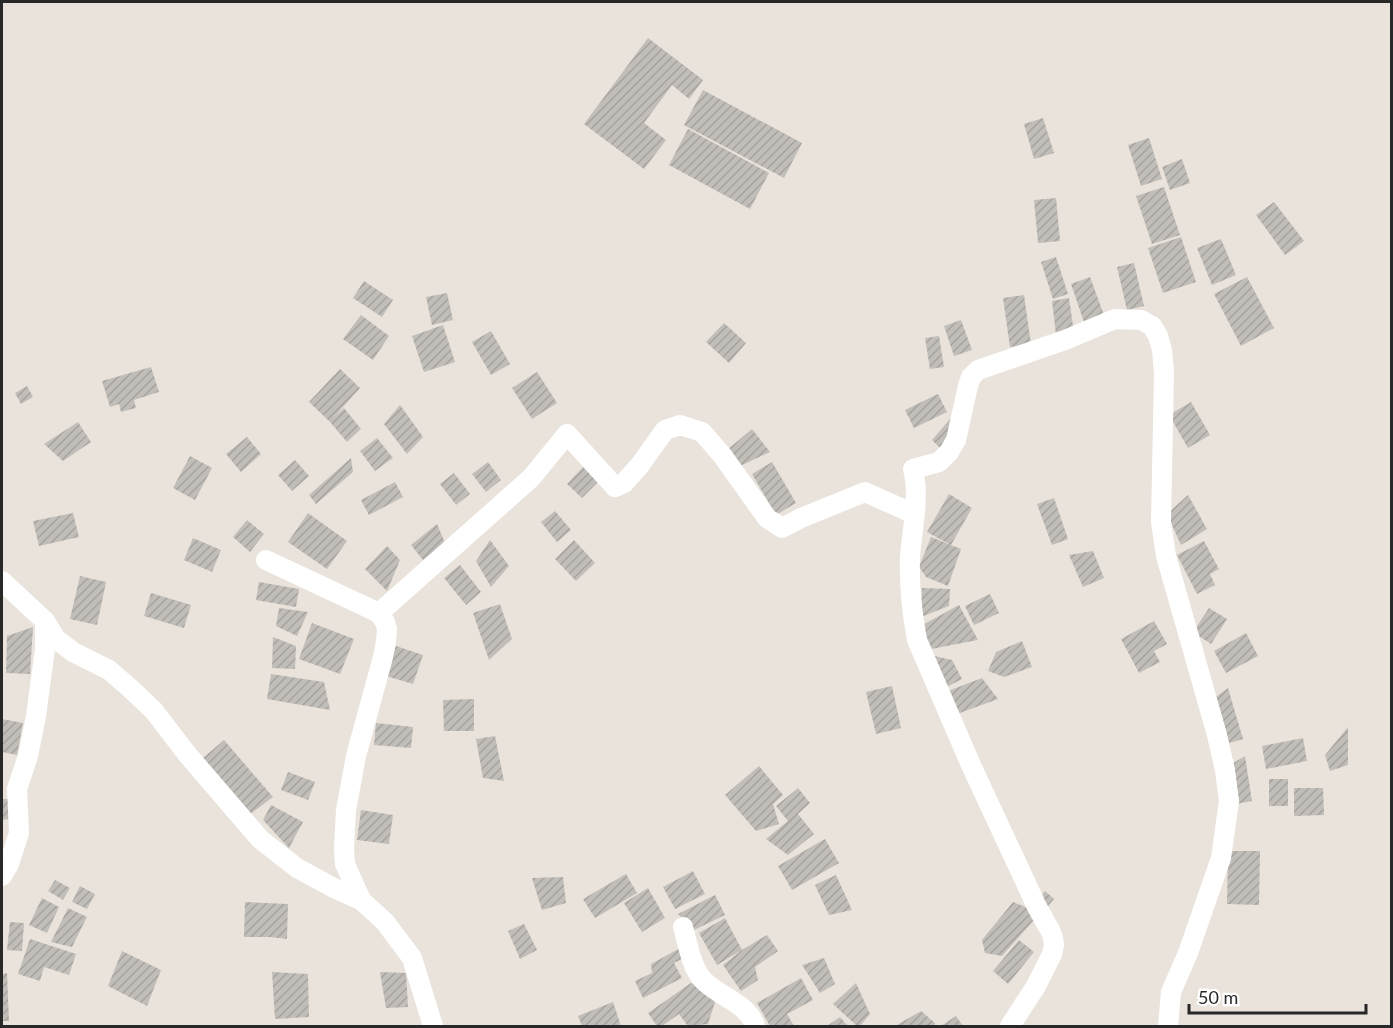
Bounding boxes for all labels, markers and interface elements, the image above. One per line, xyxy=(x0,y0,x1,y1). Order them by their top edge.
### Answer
scale bar xyxy=(1189,977,1366,1015)
text: 50 m xyxy=(1198,986,1238,1008)

